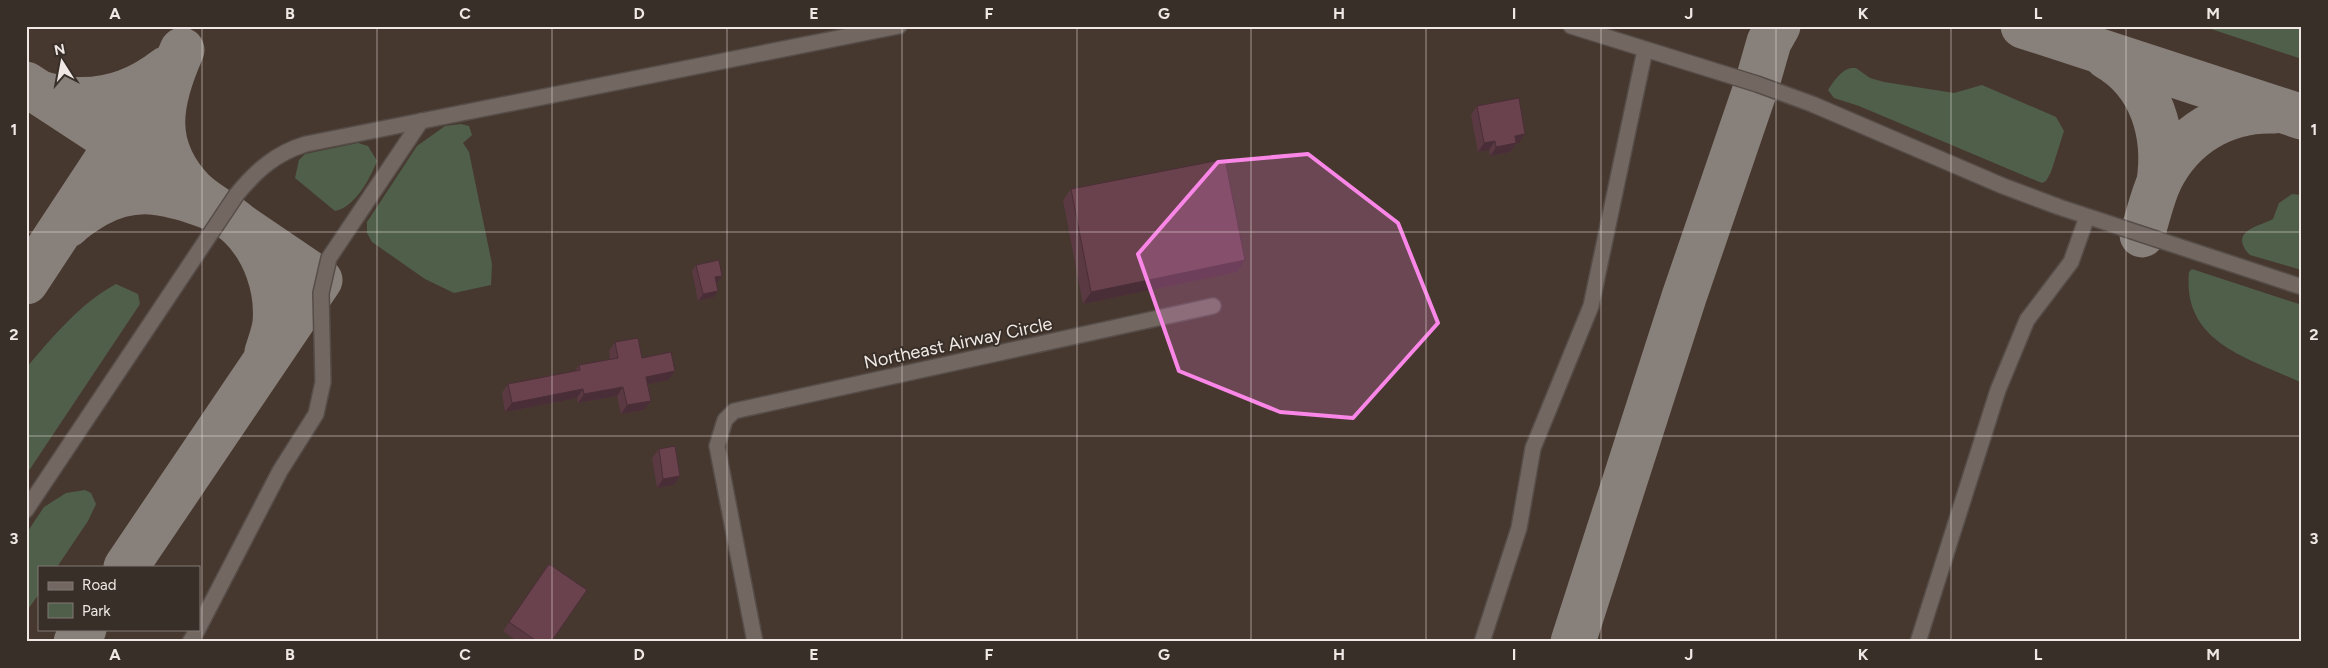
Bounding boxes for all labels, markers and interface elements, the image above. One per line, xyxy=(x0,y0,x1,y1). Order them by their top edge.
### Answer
text: A xyxy=(109,4,121,23)
text: B xyxy=(285,4,295,23)
text: C xyxy=(459,4,471,23)
text: D xyxy=(633,4,645,23)
text: E xyxy=(809,4,819,23)
text: F xyxy=(985,4,994,23)
text: G xyxy=(1158,4,1170,23)
text: H xyxy=(1333,4,1345,23)
text: I xyxy=(1512,4,1516,23)
text: J xyxy=(1685,4,1693,23)
text: K xyxy=(1858,4,1869,23)
text: L xyxy=(2034,4,2043,23)
text: M xyxy=(2206,4,2220,23)
north arrow xyxy=(38,38,88,88)
text: N xyxy=(53,40,67,59)
text: 1 xyxy=(11,120,17,139)
text: 1 xyxy=(2311,120,2317,139)
street label: Northeast Airway Circle xyxy=(862,312,1054,374)
text: 2 xyxy=(9,325,19,344)
text: 2 xyxy=(2309,325,2319,344)
text: 3 xyxy=(10,529,19,548)
text: 3 xyxy=(2310,529,2319,548)
legend xyxy=(38,566,200,630)
text: Road xyxy=(82,576,117,594)
text: Park xyxy=(82,602,111,620)
text: A xyxy=(109,645,121,664)
text: B xyxy=(285,645,295,664)
text: C xyxy=(459,645,471,664)
text: D xyxy=(633,645,645,664)
text: E xyxy=(809,645,819,664)
text: F xyxy=(985,645,994,664)
text: G xyxy=(1158,645,1170,664)
text: H xyxy=(1333,645,1345,664)
text: I xyxy=(1512,645,1516,664)
text: J xyxy=(1685,645,1693,664)
text: K xyxy=(1858,645,1869,664)
text: L xyxy=(2034,645,2043,664)
text: M xyxy=(2206,645,2220,664)

